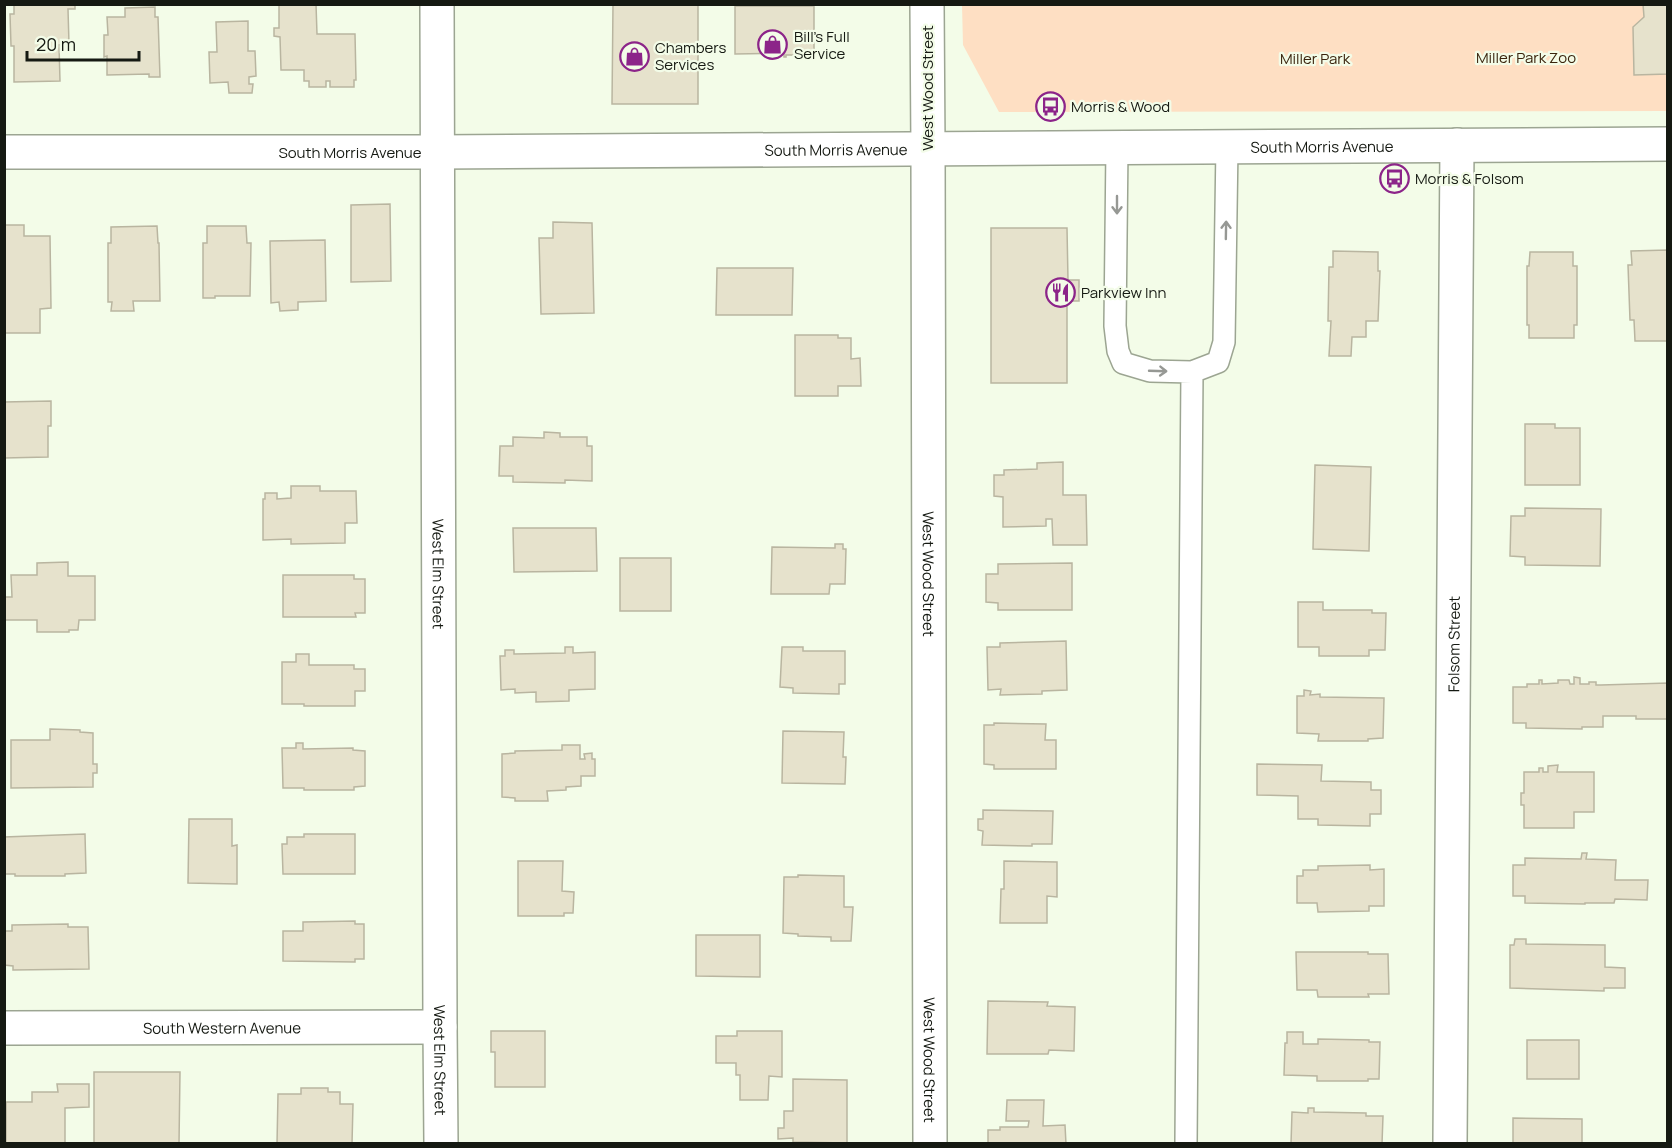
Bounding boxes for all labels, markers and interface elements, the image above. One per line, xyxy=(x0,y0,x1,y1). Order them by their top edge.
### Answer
scale bar xyxy=(27,24,140,62)
street label: West Wood Street xyxy=(917,25,938,151)
place label: Bill's Full Service xyxy=(794,26,850,64)
shop icon: Bill's Full Service xyxy=(757,29,789,61)
text: 20 m xyxy=(36,32,76,56)
place label: Chambers Services xyxy=(655,37,726,75)
shop icon: Chambers Services xyxy=(618,40,650,72)
park label: Miller Park Zoo xyxy=(1476,47,1576,68)
park label: Miller Park xyxy=(1280,48,1351,69)
bus stop icon: Morris & Wood xyxy=(1034,90,1066,122)
place label: Morris & Wood xyxy=(1071,96,1170,117)
street label: South Morris Avenue xyxy=(1250,135,1394,157)
street label: South Morris Avenue xyxy=(764,138,908,160)
street label: South Morris Avenue xyxy=(278,142,422,163)
bus stop icon: Morris & Folsom xyxy=(1378,162,1410,194)
place label: Morris & Folsom xyxy=(1415,168,1524,189)
one-way arrow xyxy=(1111,195,1123,215)
one-way arrow xyxy=(1220,220,1232,240)
restaurant icon: Parkview Inn xyxy=(1044,276,1076,308)
place label: Parkview Inn xyxy=(1081,282,1166,303)
one-way arrow xyxy=(1147,366,1167,377)
street label: West Wood Street xyxy=(918,511,939,637)
street label: West Elm Street xyxy=(428,519,449,629)
street label: Folsom Street xyxy=(1443,596,1464,692)
street label: West Wood Street xyxy=(919,997,940,1123)
street label: West Elm Street xyxy=(429,1005,451,1115)
street label: South Western Avenue xyxy=(143,1017,301,1038)

